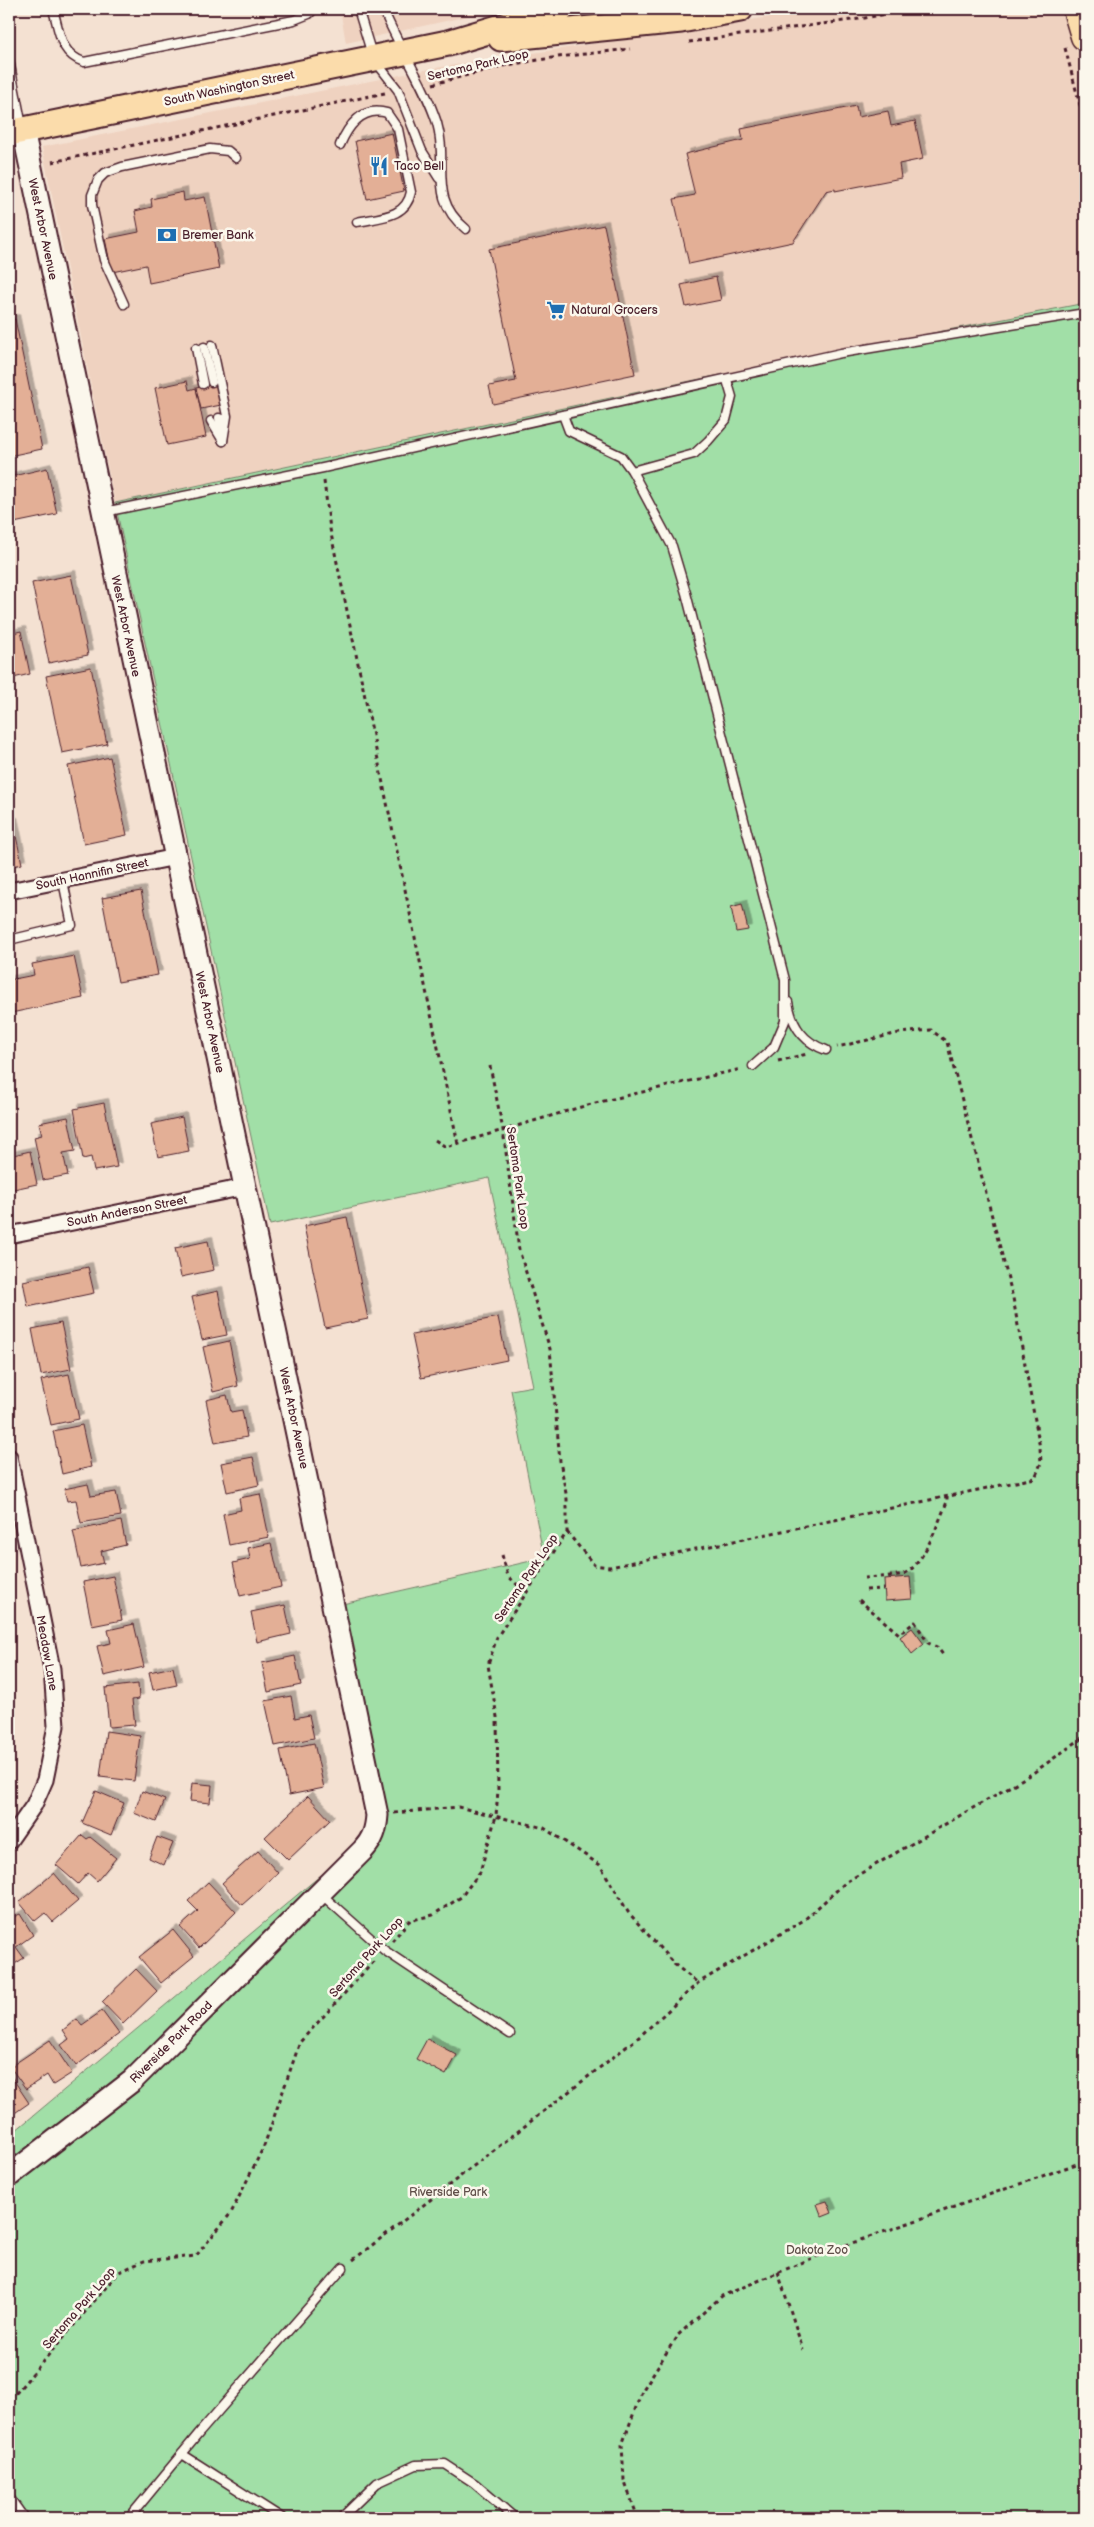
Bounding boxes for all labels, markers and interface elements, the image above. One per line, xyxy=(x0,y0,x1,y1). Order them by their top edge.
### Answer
street label: Sertoma Park Loop xyxy=(426,47,530,84)
street label: South Washington Street xyxy=(163,67,296,110)
restaurant icon: Taco Bell xyxy=(368,155,390,177)
place label: Taco Bell xyxy=(394,159,444,174)
street label: West Arbor Avenue xyxy=(24,177,61,281)
bank icon: Bremer Bank xyxy=(156,224,178,246)
place label: Bremer Bank xyxy=(182,228,254,243)
supermarket icon: Natural Grocers xyxy=(545,299,567,321)
place label: Natural Grocers xyxy=(571,303,658,318)
street label: West Arbor Avenue xyxy=(107,574,144,678)
street label: South Hannifin Street xyxy=(34,855,150,894)
street label: West Arbor Avenue xyxy=(191,970,228,1074)
street label: Sertoma Park Loop xyxy=(503,1126,532,1230)
street label: South Anderson Street xyxy=(66,1192,189,1231)
street label: West Arbor Avenue xyxy=(275,1366,312,1470)
street label: Sertoma Park Loop xyxy=(491,1531,562,1625)
street label: Meadow Lane xyxy=(32,1614,61,1692)
street label: Sertoma Park Loop xyxy=(326,1914,407,2001)
street label: Riverside Park Road xyxy=(127,1998,216,2087)
park label: Riverside Park xyxy=(409,2185,487,2200)
park label: Dakota Zoo xyxy=(786,2243,848,2258)
street label: Sertoma Park Loop xyxy=(40,2264,119,2352)

